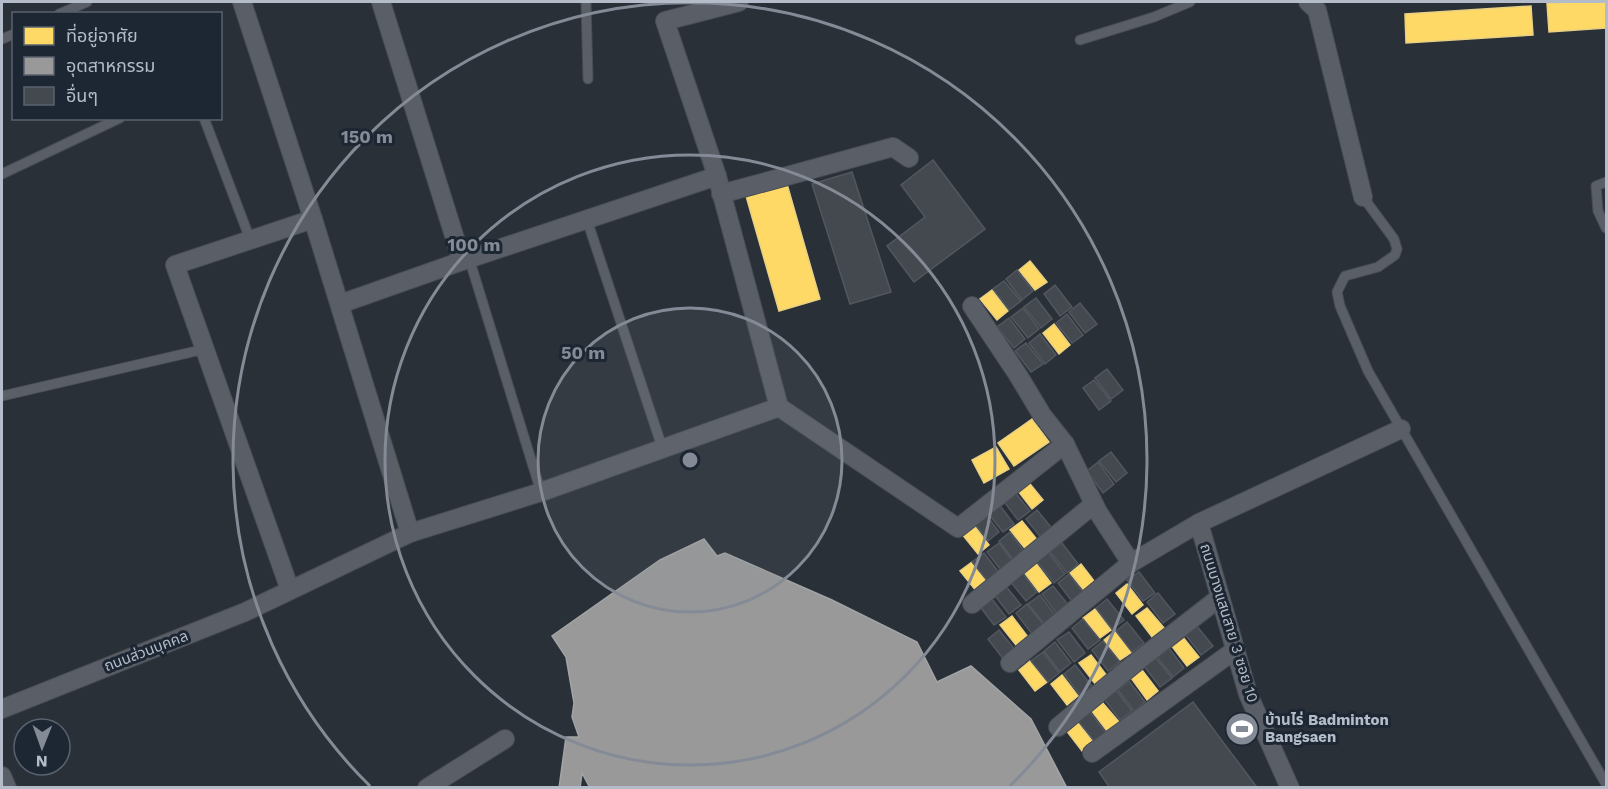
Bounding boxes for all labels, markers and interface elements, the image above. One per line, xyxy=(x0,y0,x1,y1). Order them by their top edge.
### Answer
legend xyxy=(12,12,222,120)
text: ที่อยู่อาศัย xyxy=(66,23,138,48)
text: อุตสาหกรรม xyxy=(66,55,155,77)
text: อื่นๆ xyxy=(66,83,98,106)
text: 150 m xyxy=(341,126,393,147)
text: 100 m xyxy=(447,234,501,255)
text: 50 m xyxy=(561,342,605,363)
centre of rings xyxy=(680,450,700,470)
street label: ถนนบางแสนสาย 3 ซอย 10 xyxy=(1196,541,1262,705)
street label: ถนนส่วนบุคคล xyxy=(101,627,191,675)
sports icon: บ้านไร่ Badminton Bangsaen xyxy=(1224,711,1260,747)
place label: บ้านไร่ Badminton Bangsaen xyxy=(1265,711,1389,746)
north arrow xyxy=(12,717,72,777)
text: N xyxy=(36,752,48,771)

